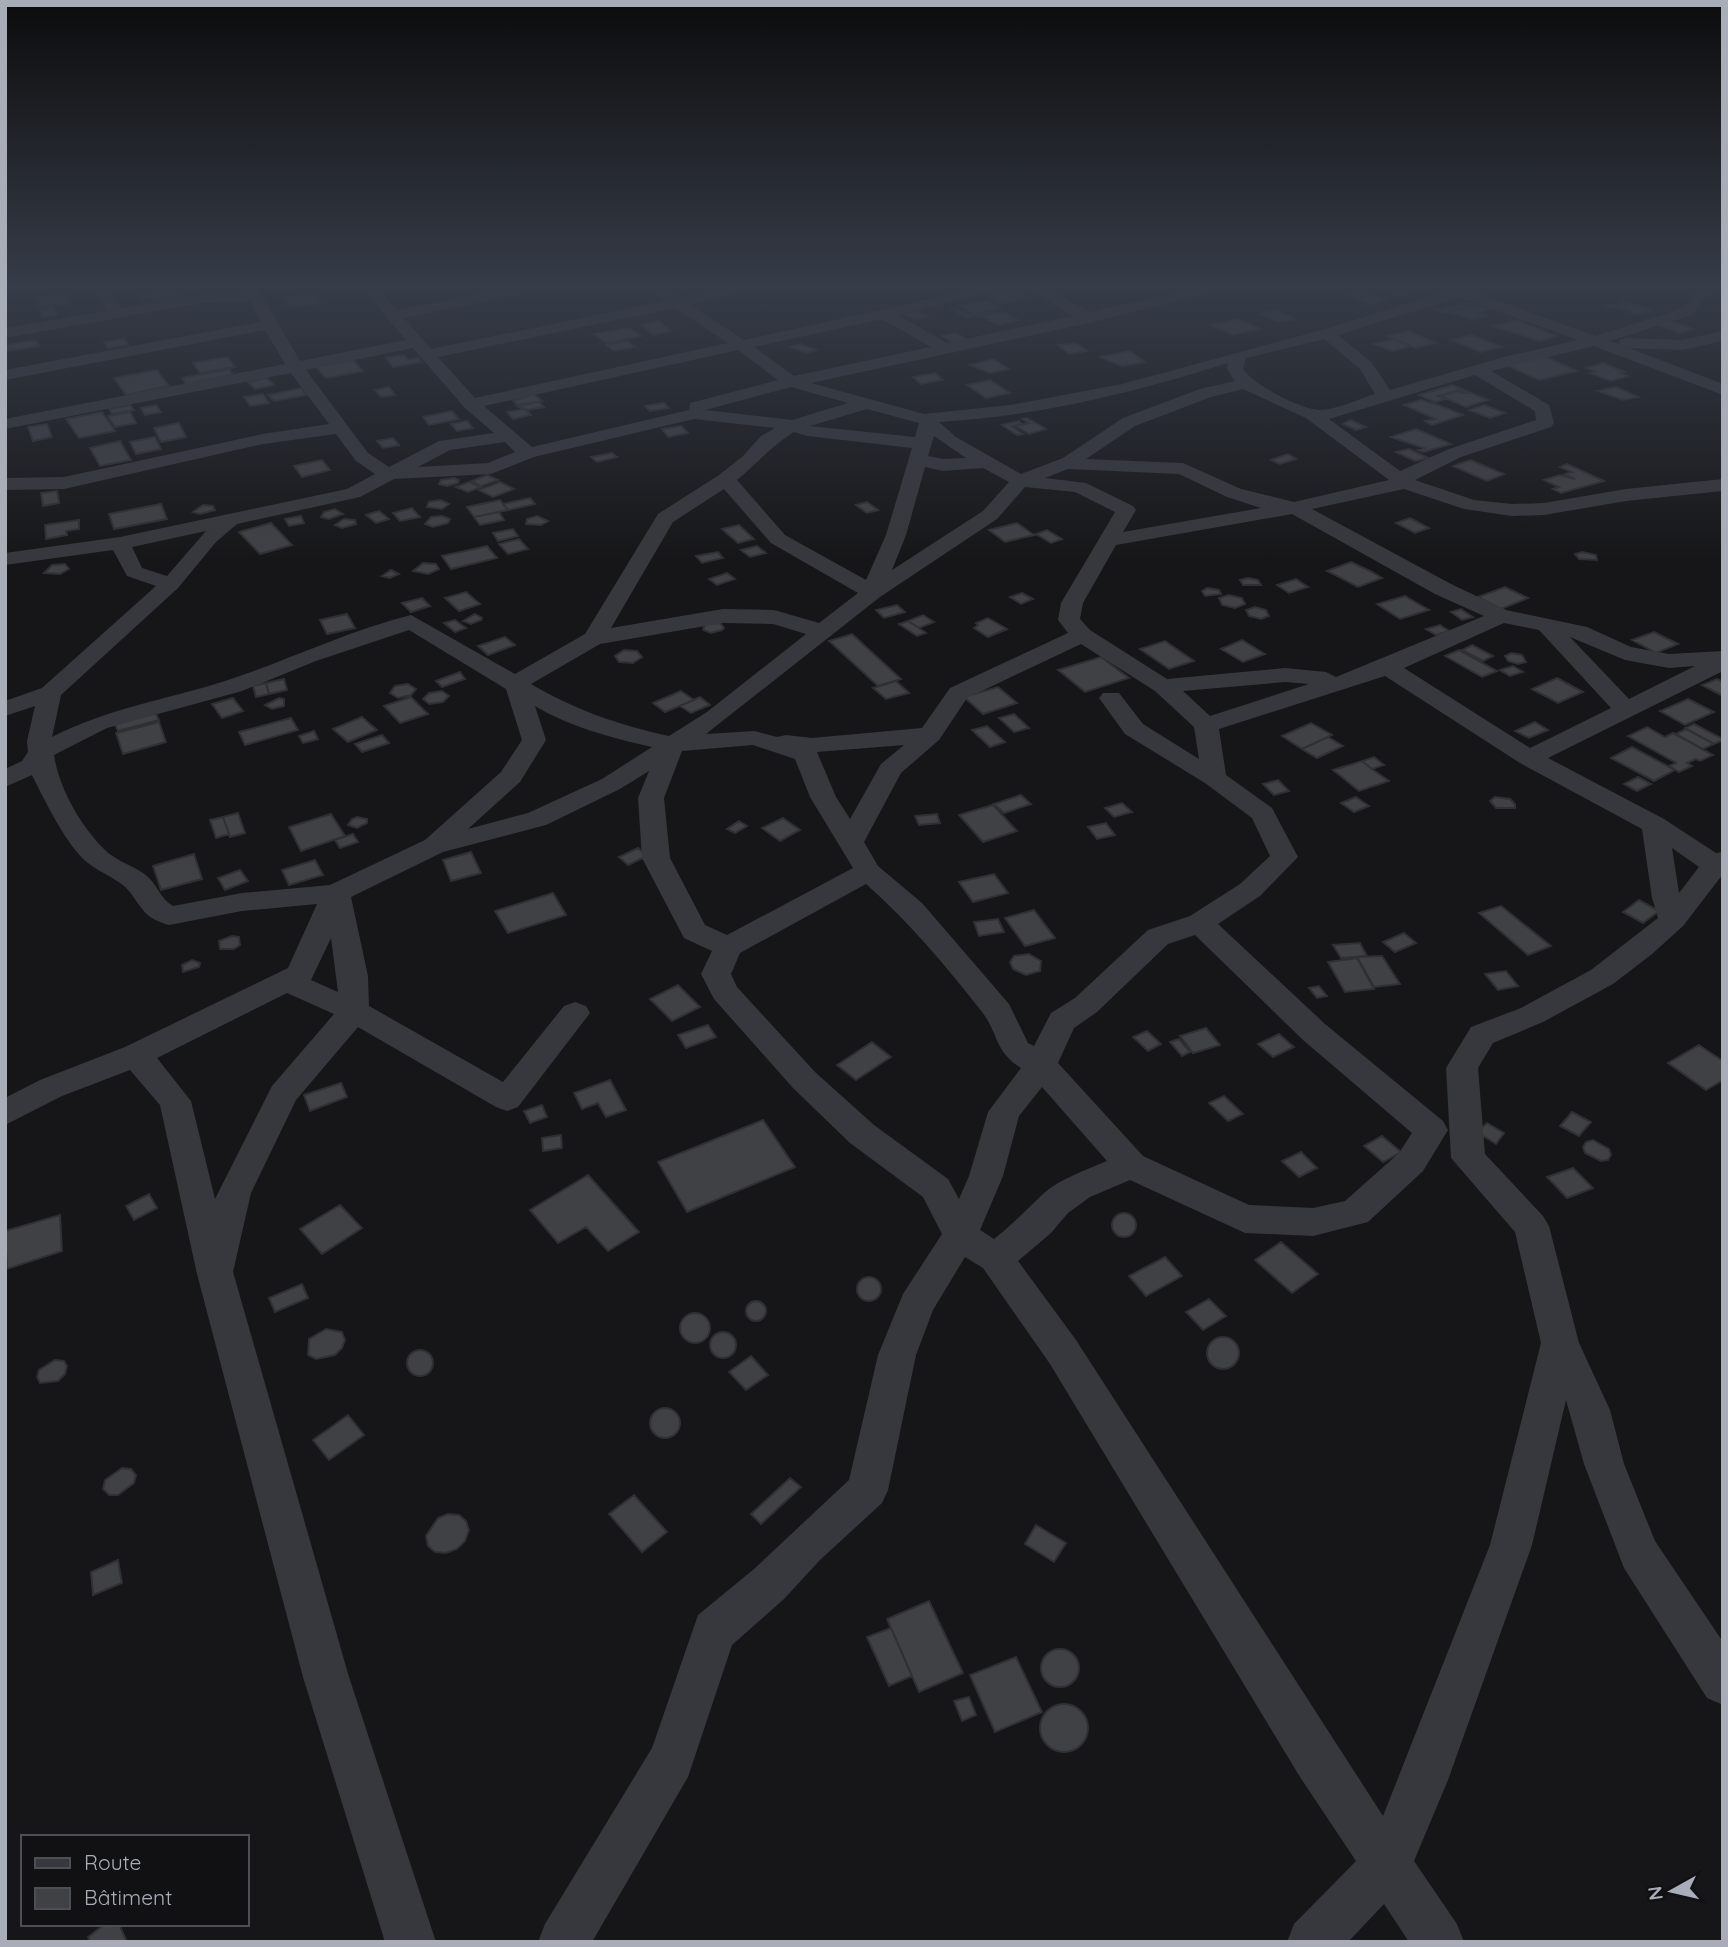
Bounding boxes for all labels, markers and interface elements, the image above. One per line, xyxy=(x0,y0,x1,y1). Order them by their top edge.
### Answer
legend xyxy=(21,1835,248,1926)
text: Route xyxy=(84,1849,141,1875)
north arrow xyxy=(1637,1856,1707,1926)
text: Bâtiment xyxy=(84,1884,172,1910)
text: N xyxy=(1642,1885,1668,1902)

